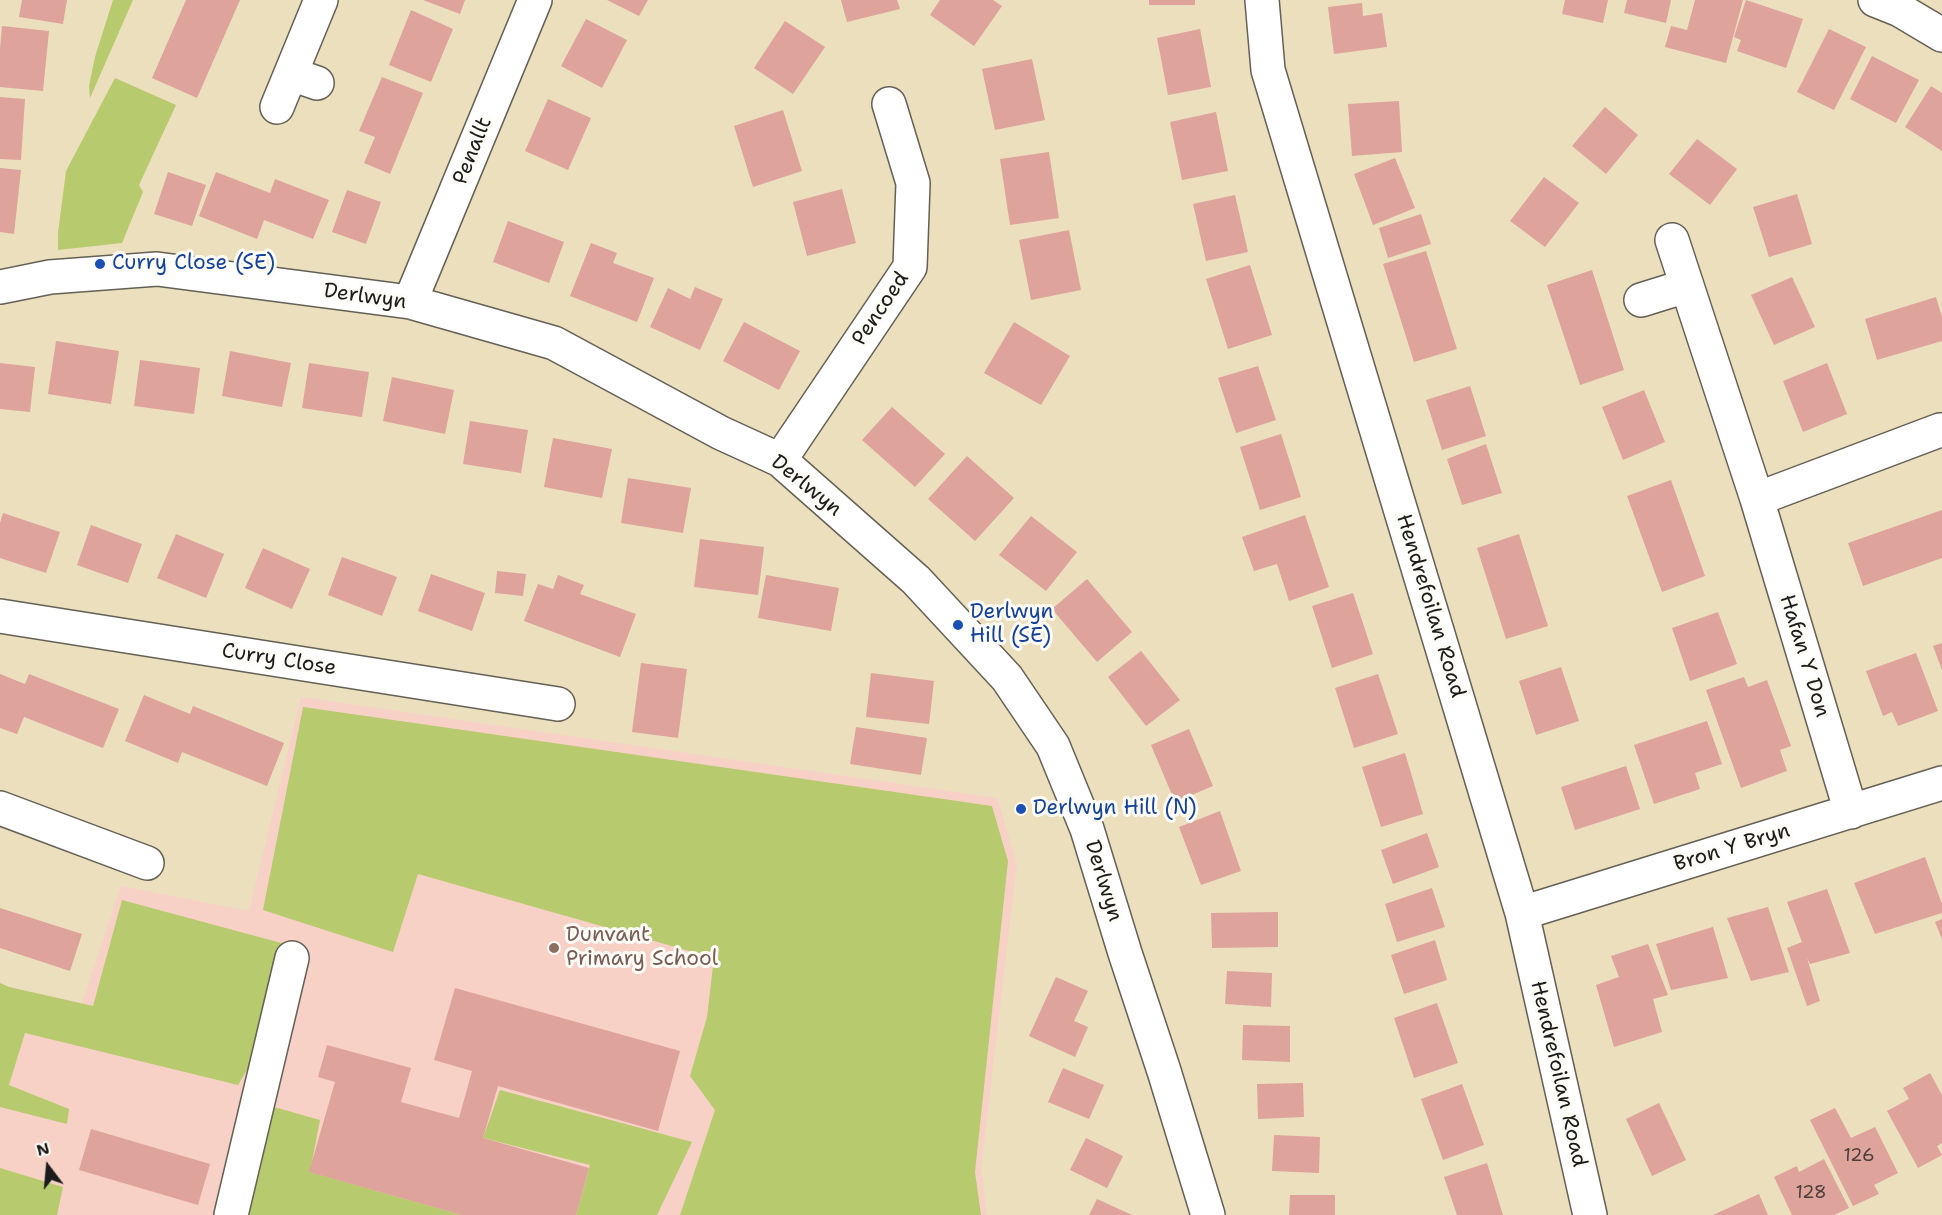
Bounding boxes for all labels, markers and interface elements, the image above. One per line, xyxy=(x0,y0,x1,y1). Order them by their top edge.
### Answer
street label: Penallt xyxy=(448,114,498,188)
place label: Curry Close (SE) xyxy=(112,251,275,277)
marker: Curry Close (SE) xyxy=(93,257,107,271)
street label: Pencoed xyxy=(847,267,915,351)
street label: Derlwyn xyxy=(322,279,408,315)
street label: Derlwyn xyxy=(766,450,846,522)
street label: Hendrefoilan Road xyxy=(1390,511,1470,701)
street label: Hafan Y Don xyxy=(1773,592,1835,720)
place label: Derlwyn Hill (SE) xyxy=(970,600,1053,650)
marker: Derlwyn Hill (SE) xyxy=(951,618,965,632)
street label: Curry Close xyxy=(220,639,338,681)
place label: Derlwyn Hill (N) xyxy=(1033,796,1197,822)
marker: Derlwyn Hill (N) xyxy=(1014,802,1028,816)
street label: Bron Y Bryn xyxy=(1671,818,1793,878)
street label: Derlwyn xyxy=(1079,837,1127,925)
place label: Dunvant Primary School xyxy=(566,923,718,973)
marker: Dunvant Primary School xyxy=(547,941,561,955)
street label: Hendrefoilan Road xyxy=(1524,978,1592,1170)
north arrow xyxy=(18,1137,78,1197)
text: N xyxy=(34,1137,52,1161)
house number: 126 xyxy=(1843,1145,1875,1167)
house number: 128 xyxy=(1795,1182,1827,1204)

